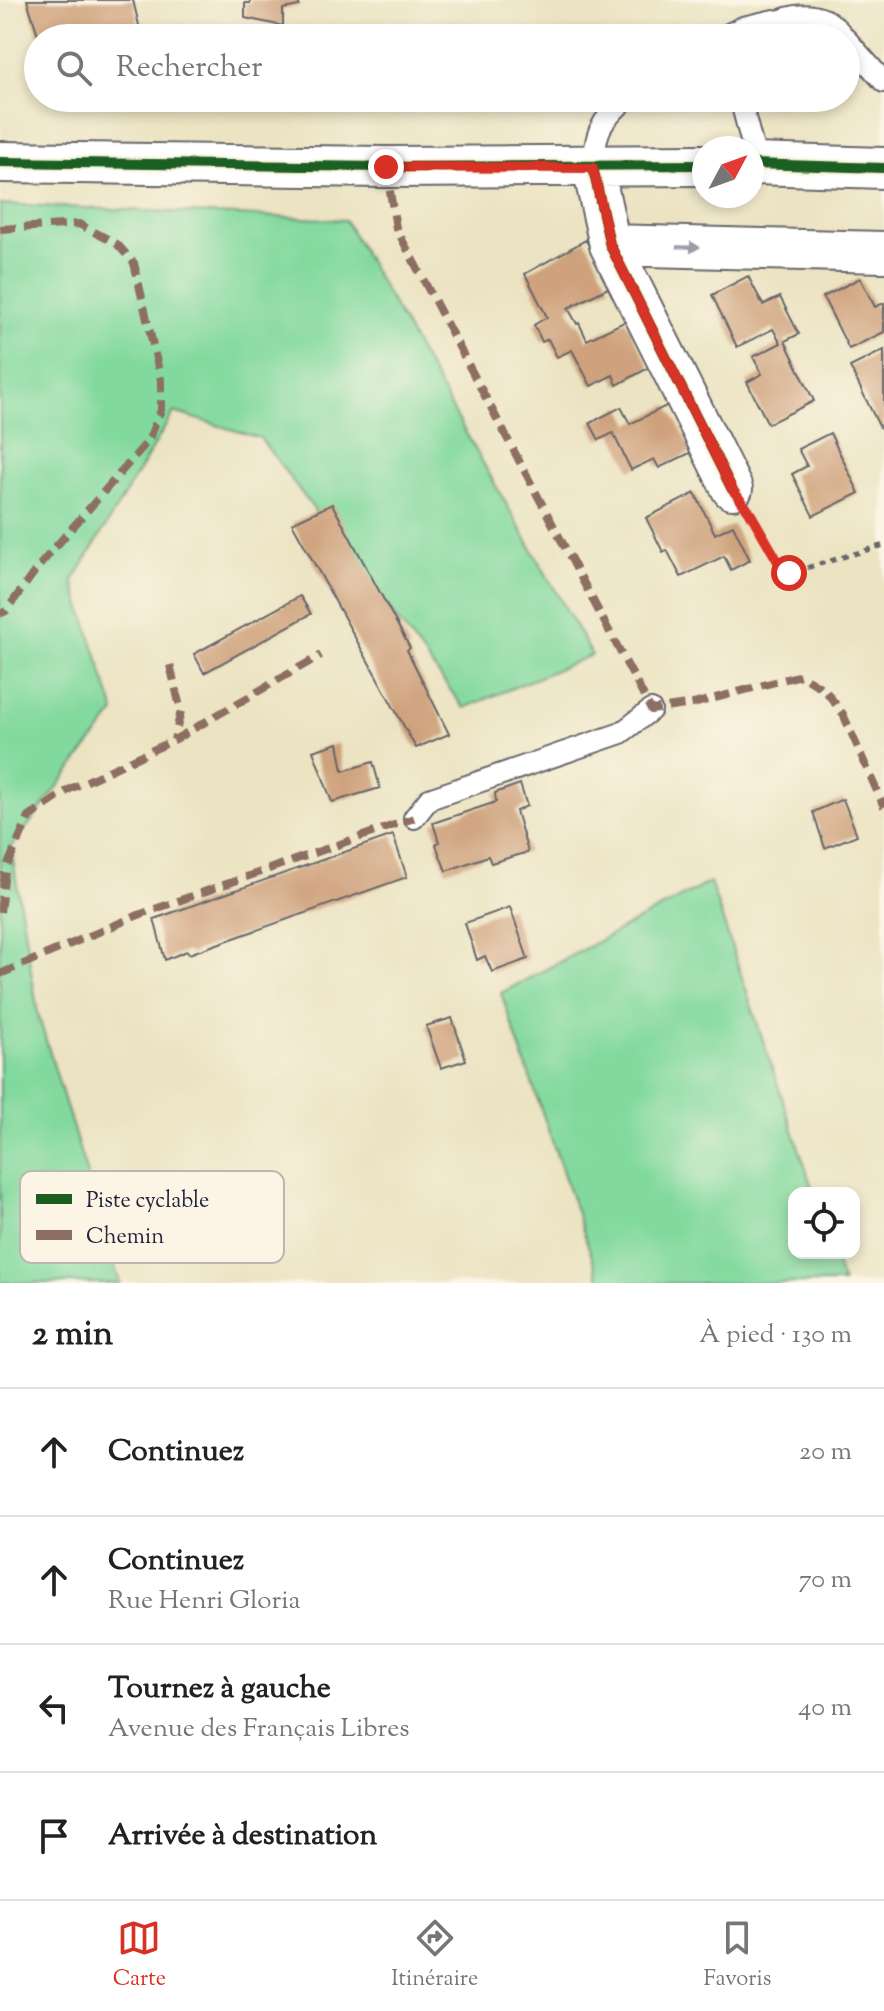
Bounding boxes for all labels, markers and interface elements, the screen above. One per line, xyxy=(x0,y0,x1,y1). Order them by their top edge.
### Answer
search box xyxy=(24,24,860,112)
icon: search xyxy=(52,46,96,90)
text: Rechercher xyxy=(116,47,263,90)
north arrow xyxy=(692,136,764,208)
route end xyxy=(368,149,404,185)
one-way arrow xyxy=(676,241,701,253)
route start xyxy=(771,555,807,591)
legend xyxy=(20,1171,284,1263)
text: Piste cyclable xyxy=(86,1186,209,1218)
map controls xyxy=(788,1187,860,1259)
button: locate xyxy=(788,1187,860,1259)
text: Chemin xyxy=(86,1222,164,1254)
text: 2 min xyxy=(32,1311,113,1360)
text: À pied · 130 m xyxy=(699,1317,852,1354)
icon: ahead xyxy=(32,1430,76,1474)
text: Continuez xyxy=(108,1431,244,1474)
text: 20 m xyxy=(799,1434,852,1471)
text: Continuez xyxy=(108,1540,244,1583)
icon: ahead xyxy=(32,1558,76,1602)
text: 70 m xyxy=(799,1562,852,1599)
text: Rue Henri Gloria xyxy=(108,1583,301,1620)
text: Tournez à gauche xyxy=(108,1668,331,1711)
icon: left xyxy=(32,1686,76,1730)
text: 40 m xyxy=(798,1690,852,1727)
text: Avenue des Français Libres xyxy=(108,1711,410,1748)
icon: arrive xyxy=(32,1814,76,1858)
text: Arrivée à destination xyxy=(108,1815,377,1858)
tab: Carte xyxy=(113,1916,166,1996)
tab: Itinéraire xyxy=(391,1916,478,1996)
tab: Favoris xyxy=(704,1916,771,1996)

